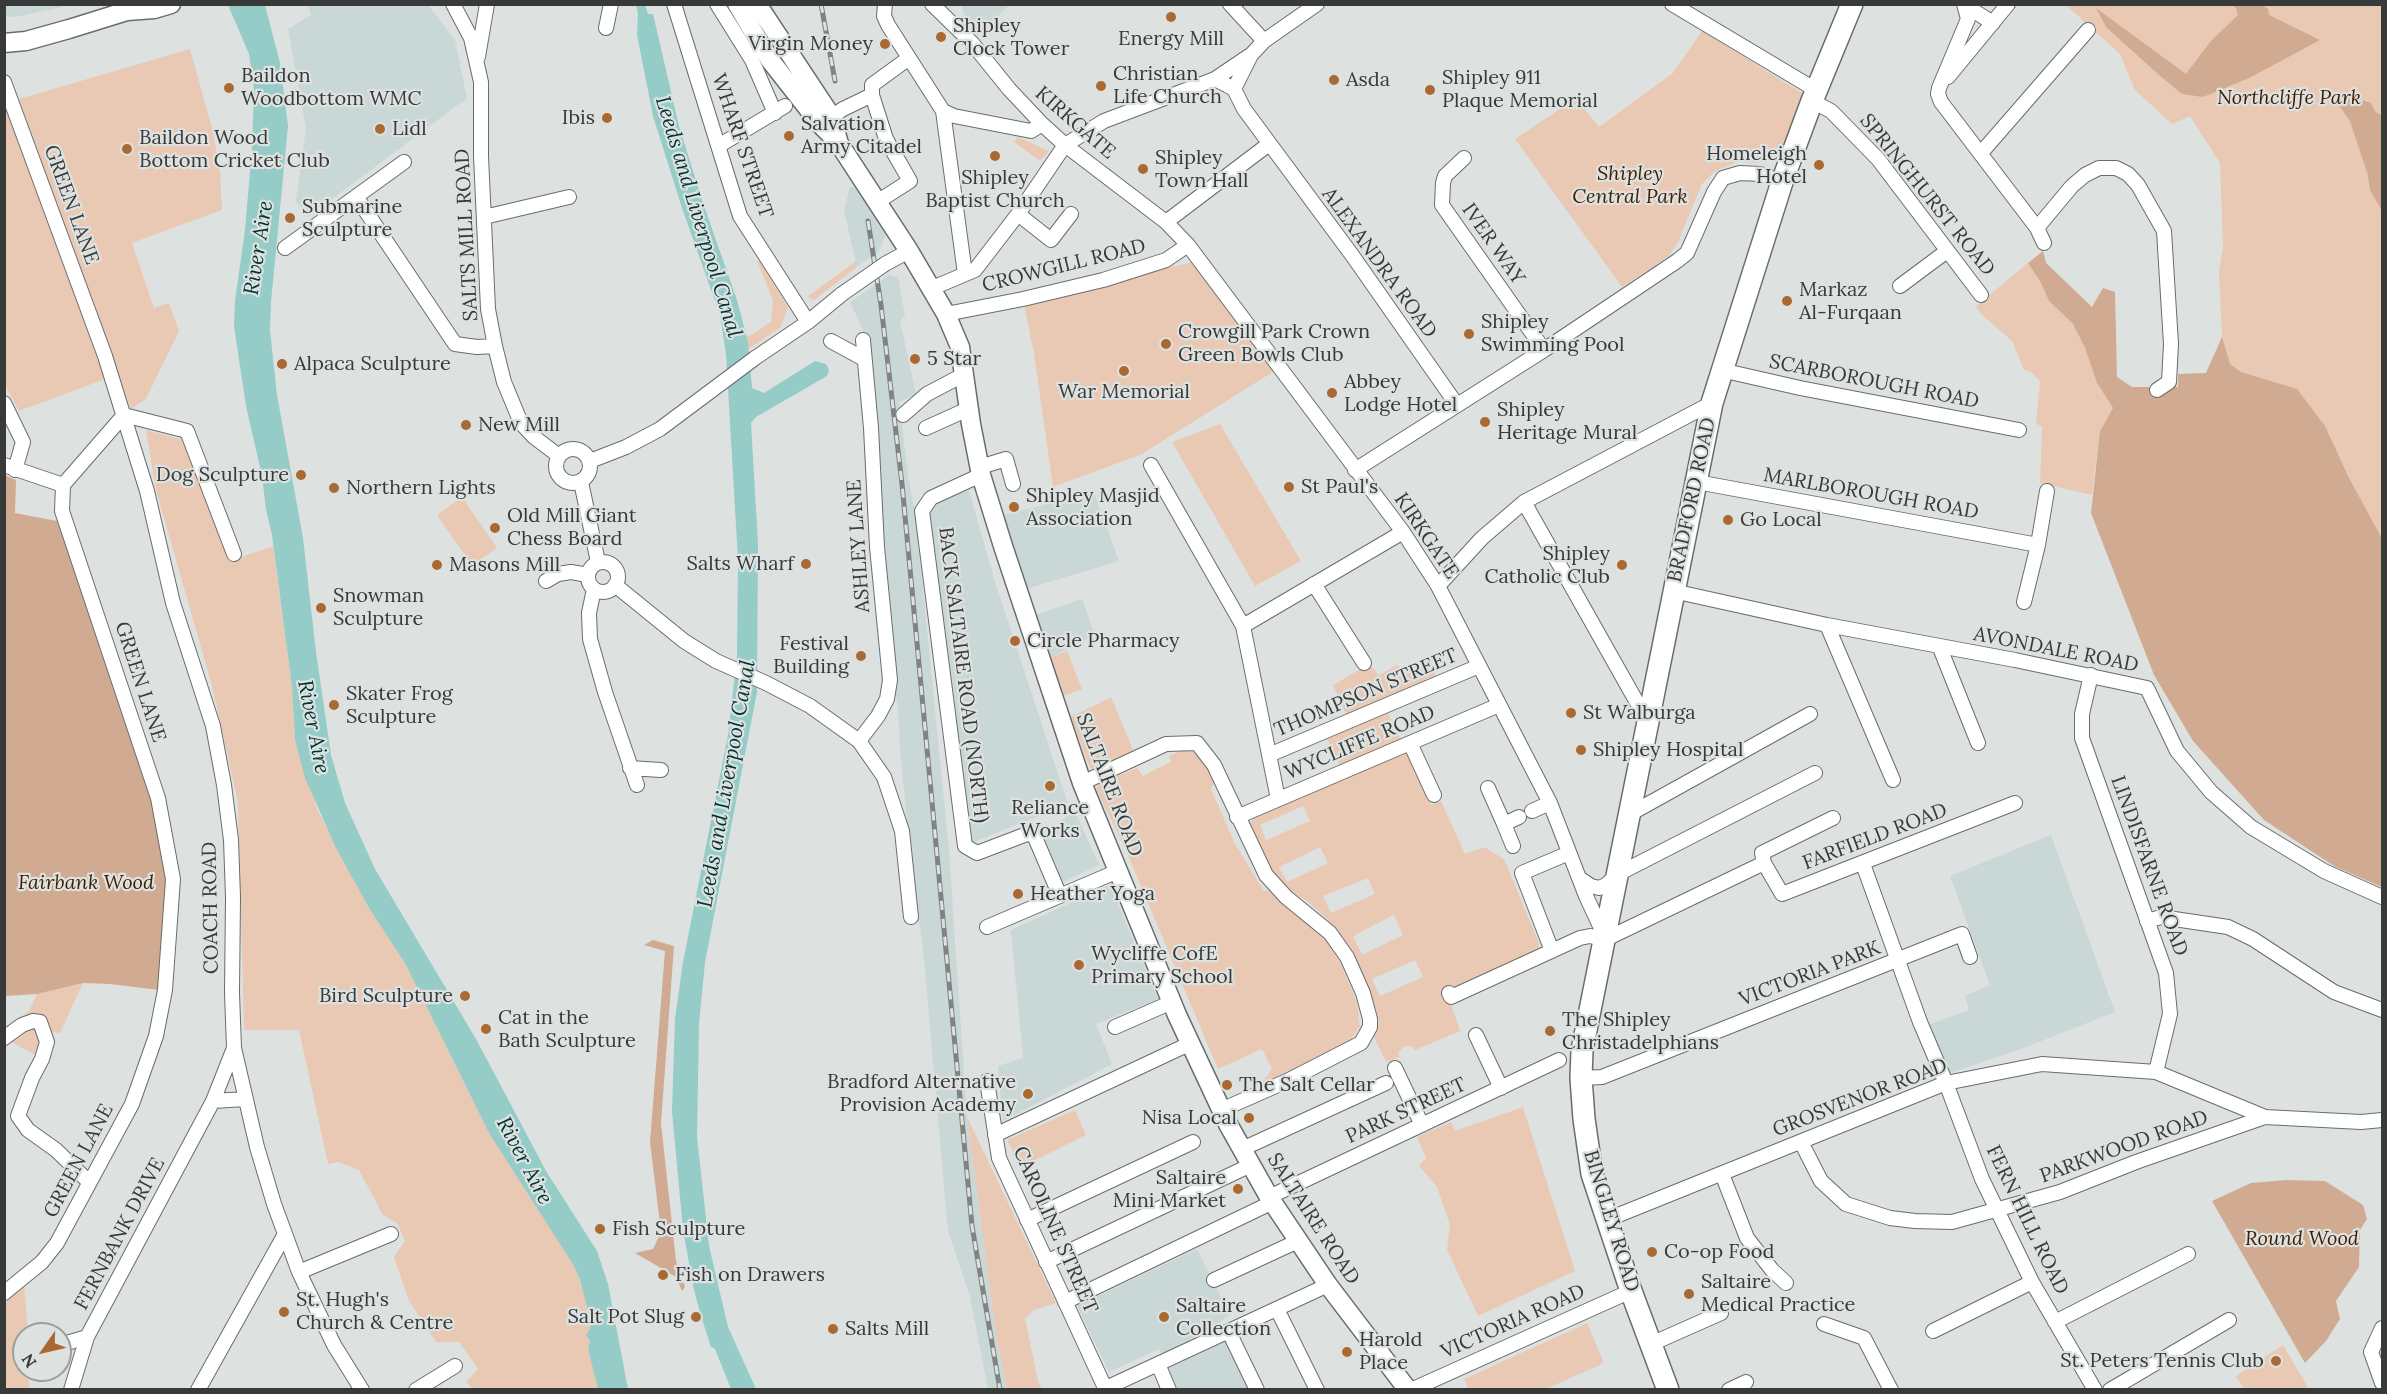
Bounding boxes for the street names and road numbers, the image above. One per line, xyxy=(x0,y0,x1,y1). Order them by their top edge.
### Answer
street label: WHARF STREET xyxy=(706,71,778,221)
street label: KIRKGATE xyxy=(1030,82,1120,164)
street label: SPRINGHURST ROAD xyxy=(1854,109,2000,281)
street label: GREEN LANE xyxy=(38,142,104,268)
street label: SALTS MILL ROAD xyxy=(450,148,484,322)
street label: ALEXANDRA ROAD xyxy=(1316,183,1442,343)
street label: IVER WAY xyxy=(1456,199,1530,289)
street label: CROWGILL ROAD xyxy=(980,234,1148,298)
street label: SCARBOROUGH ROAD xyxy=(1767,350,1981,414)
street label: BRADFORD ROAD xyxy=(1663,415,1721,585)
street label: MARLBOROUGH ROAD xyxy=(1762,463,1980,525)
street label: ASHLEY LANE xyxy=(842,479,876,613)
street label: KIRKGATE xyxy=(1389,489,1463,583)
street label: BACK SALTAIRE ROAD (NORTH) xyxy=(933,526,993,824)
street label: GREEN LANE xyxy=(109,619,171,745)
street label: AVONDALE ROAD xyxy=(1972,622,2140,678)
street label: THOMPSON STREET xyxy=(1271,644,1461,742)
street label: WYCLIFFE ROAD xyxy=(1281,701,1439,785)
street label: SALTAIRE ROAD xyxy=(1071,710,1147,860)
street label: LINDISFARNE ROAD xyxy=(2105,773,2193,959)
street label: FARFIELD ROAD xyxy=(1799,798,1951,876)
street label: COACH ROAD xyxy=(198,842,224,974)
street label: VICTORIA PARK xyxy=(1736,936,1884,1012)
street label: GROSVENOR ROAD xyxy=(1769,1054,1951,1142)
street label: PARK STREET xyxy=(1342,1073,1470,1149)
street label: GREEN LANE xyxy=(39,1100,119,1222)
street label: PARKWOOD ROAD xyxy=(2037,1105,2211,1189)
street label: FERN HILL ROAD xyxy=(1981,1142,2073,1298)
street label: CAROLINE STREET xyxy=(1007,1143,1103,1317)
street label: BINGLEY ROAD xyxy=(1578,1147,1644,1295)
street label: SALTAIRE ROAD xyxy=(1262,1149,1364,1289)
street label: FERNBANK DRIVE xyxy=(70,1154,170,1314)
street label: VICTORIA ROAD xyxy=(1437,1280,1589,1364)

